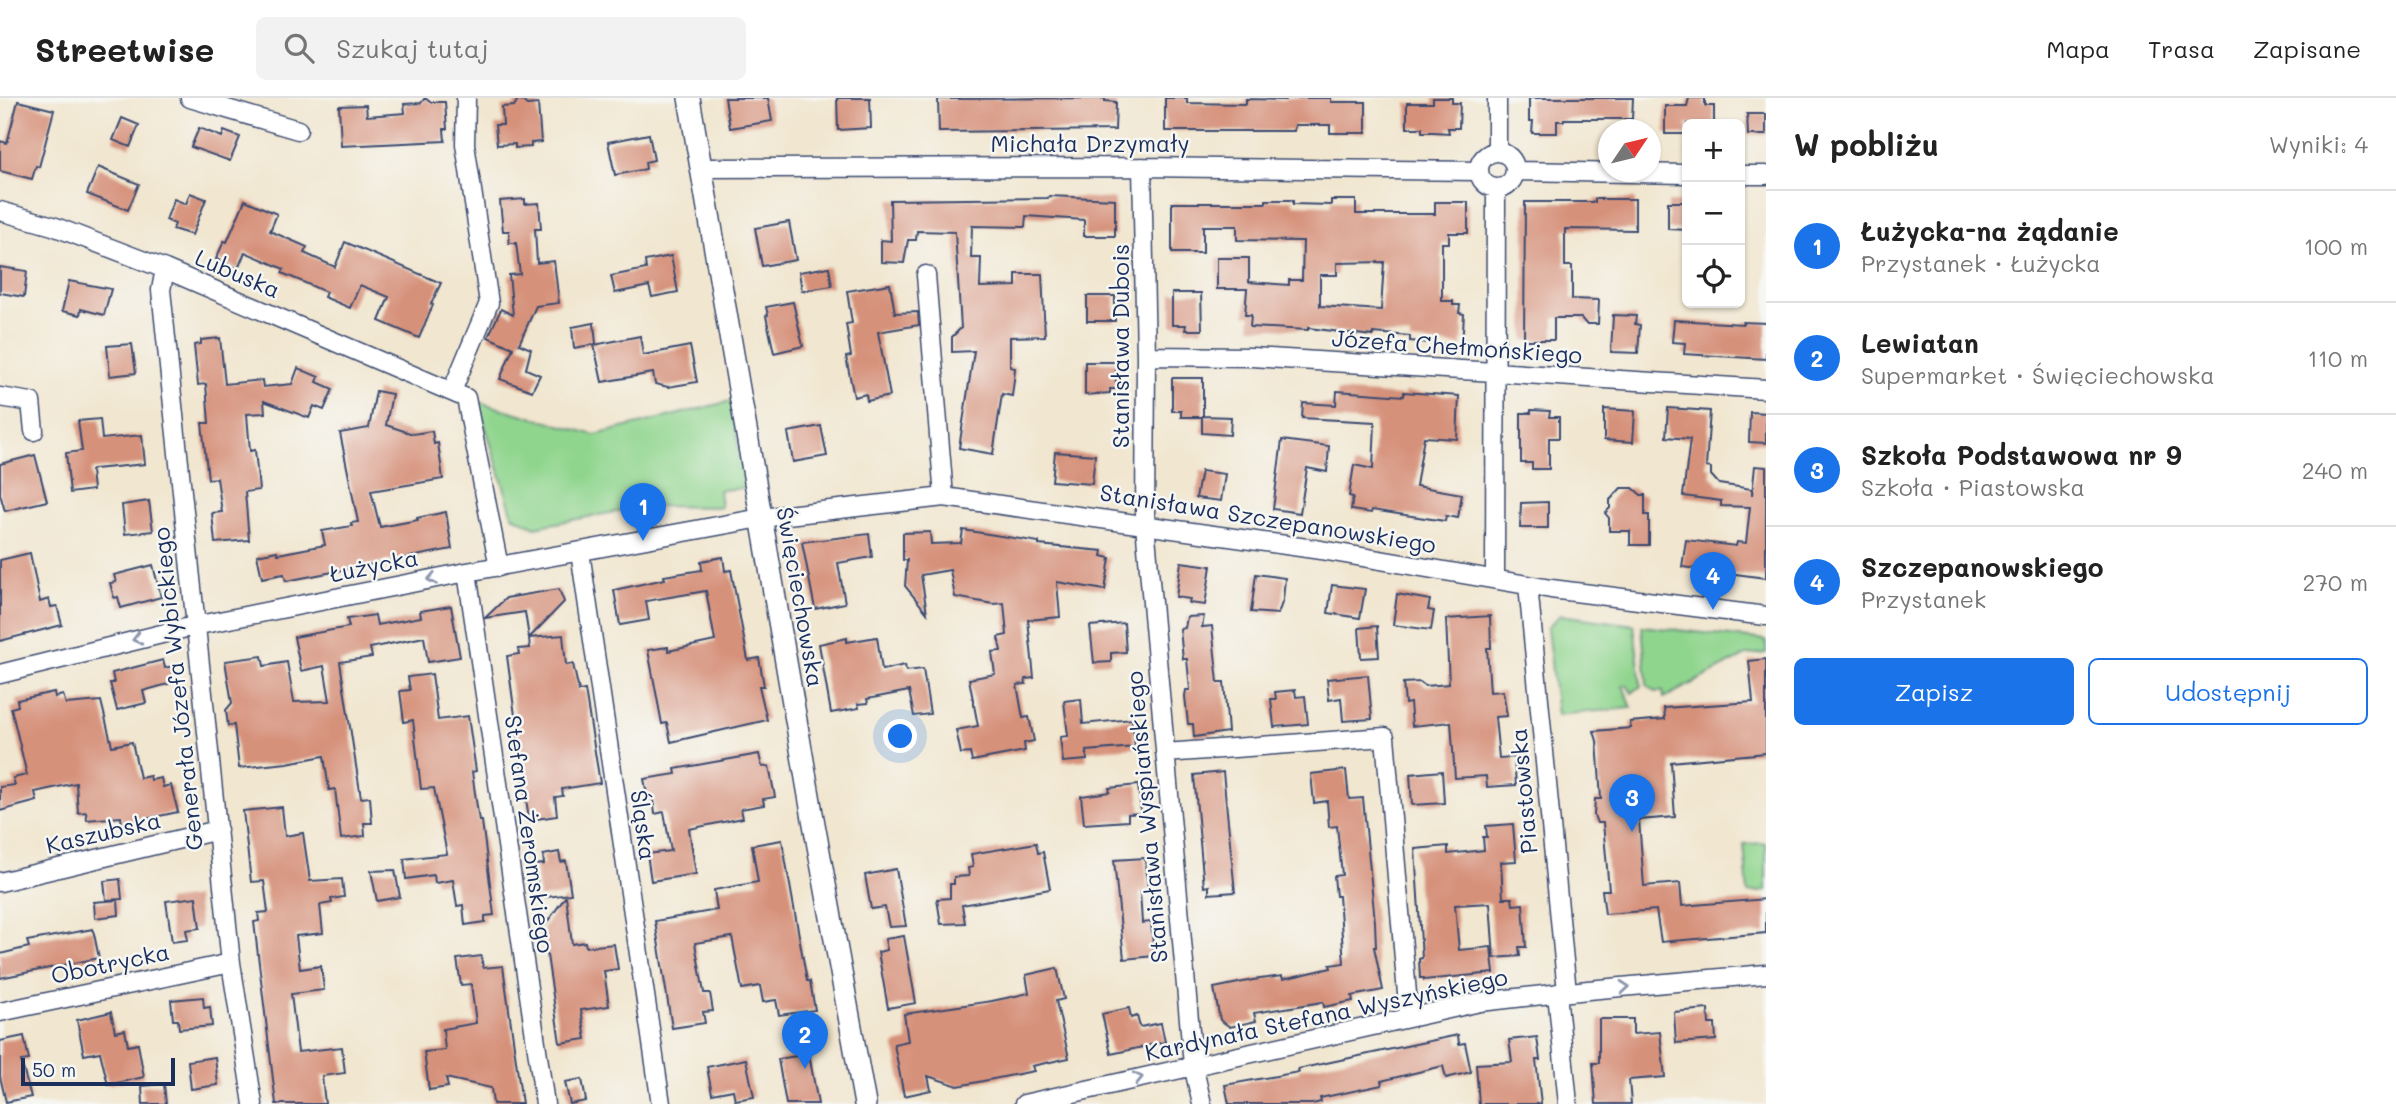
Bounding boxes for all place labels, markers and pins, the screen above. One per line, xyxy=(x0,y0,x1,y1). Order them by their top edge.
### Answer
pin: 1 xyxy=(620,483,666,541)
pin: 4 xyxy=(1690,552,1736,610)
pin: 3 xyxy=(1609,774,1655,832)
pin: 2 xyxy=(782,1011,828,1069)

